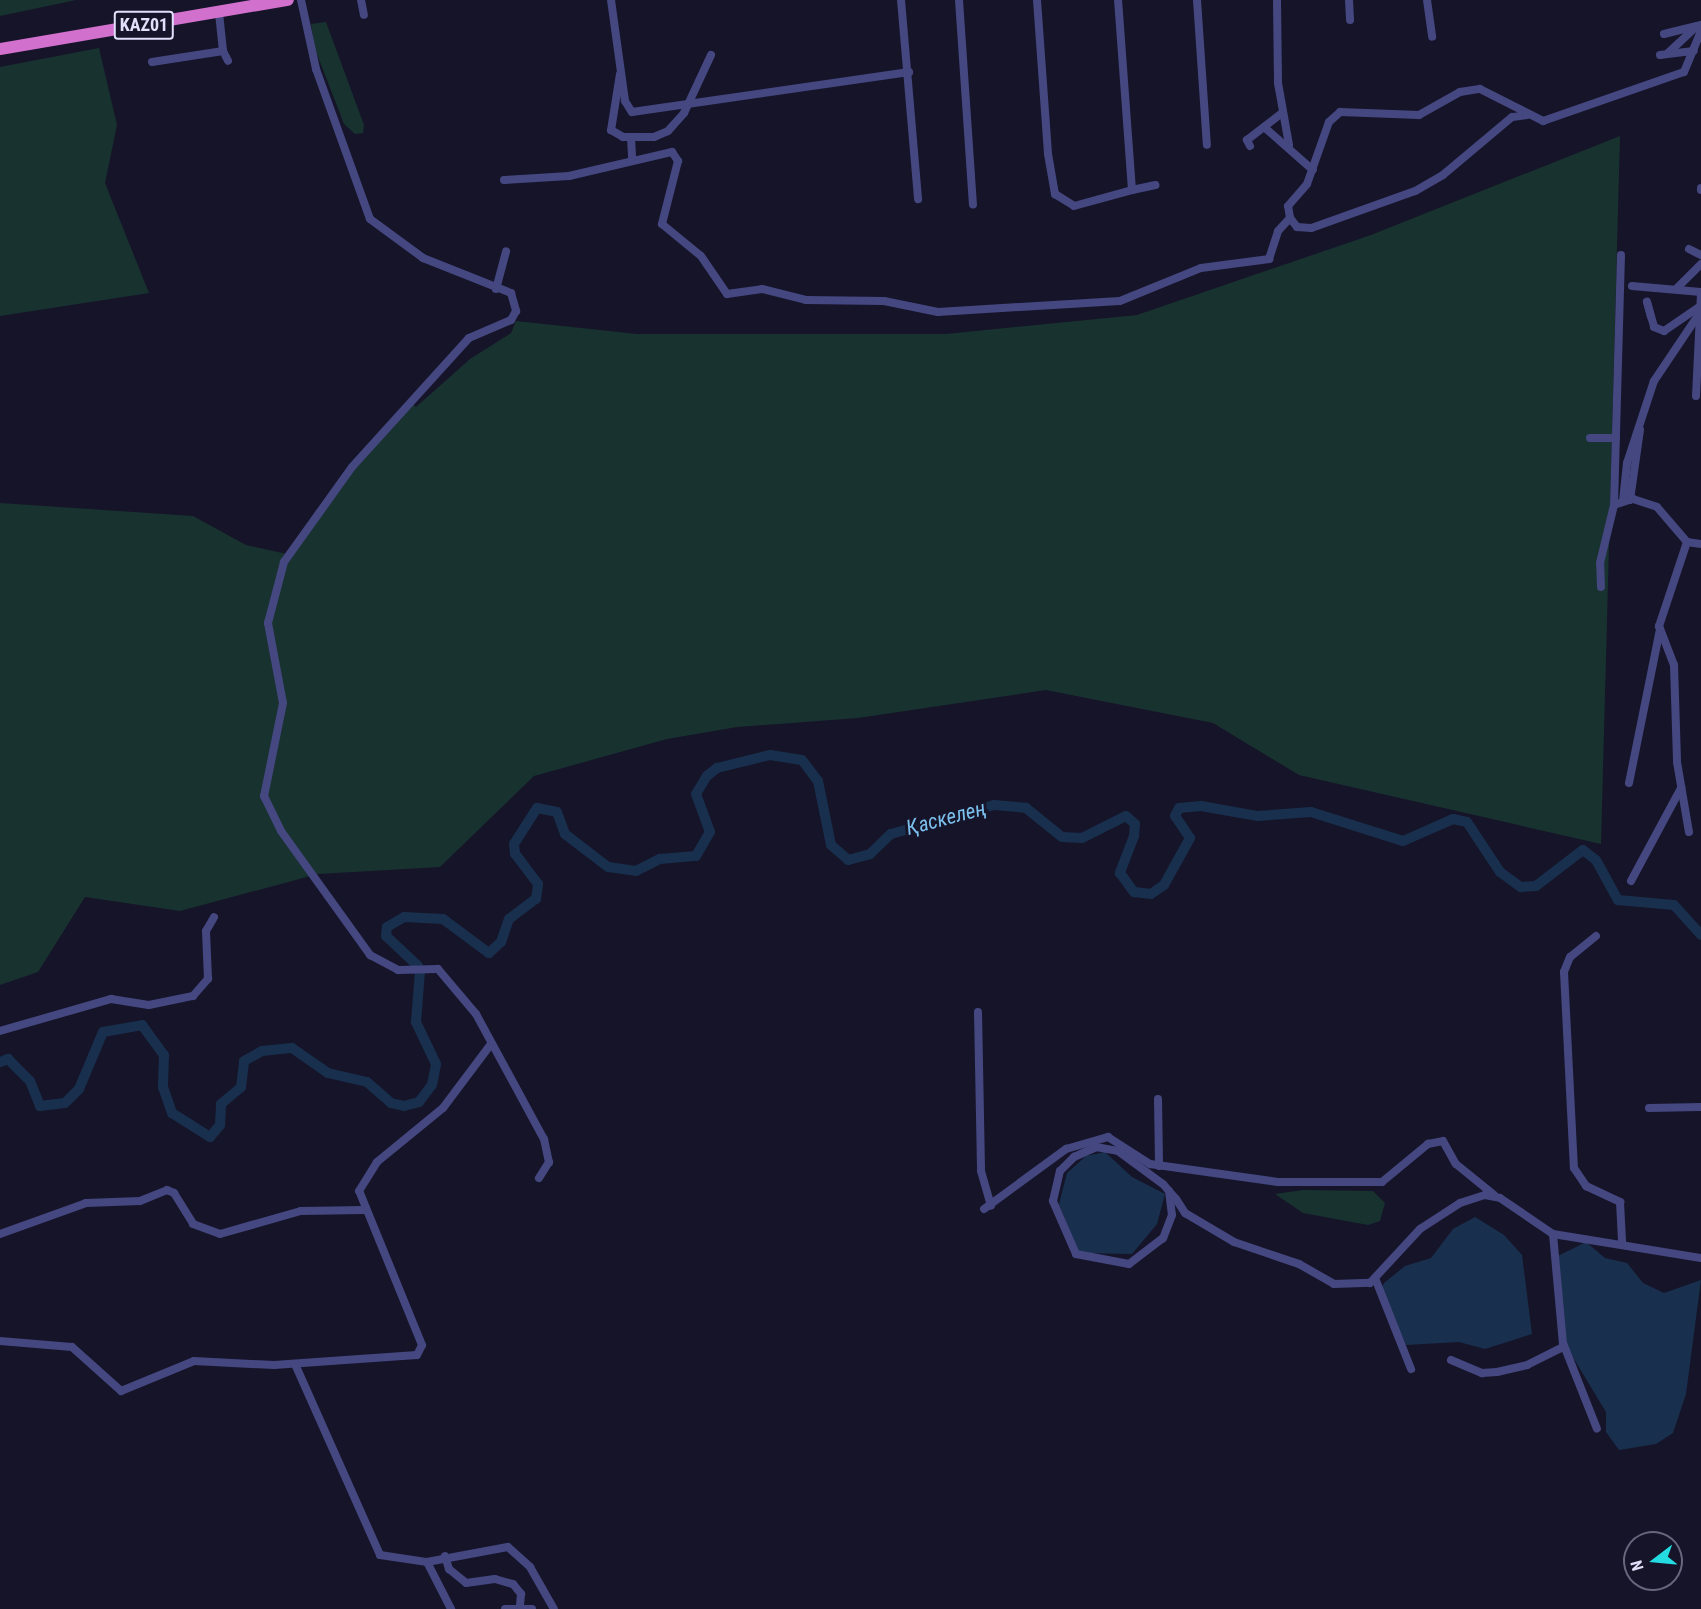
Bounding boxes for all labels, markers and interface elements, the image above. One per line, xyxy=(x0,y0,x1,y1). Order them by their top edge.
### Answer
road number: KАZ01 xyxy=(112,10,176,40)
water label: Қаскелең xyxy=(903,795,989,841)
north arrow xyxy=(1623,1531,1683,1591)
text: N xyxy=(1627,1558,1648,1573)

